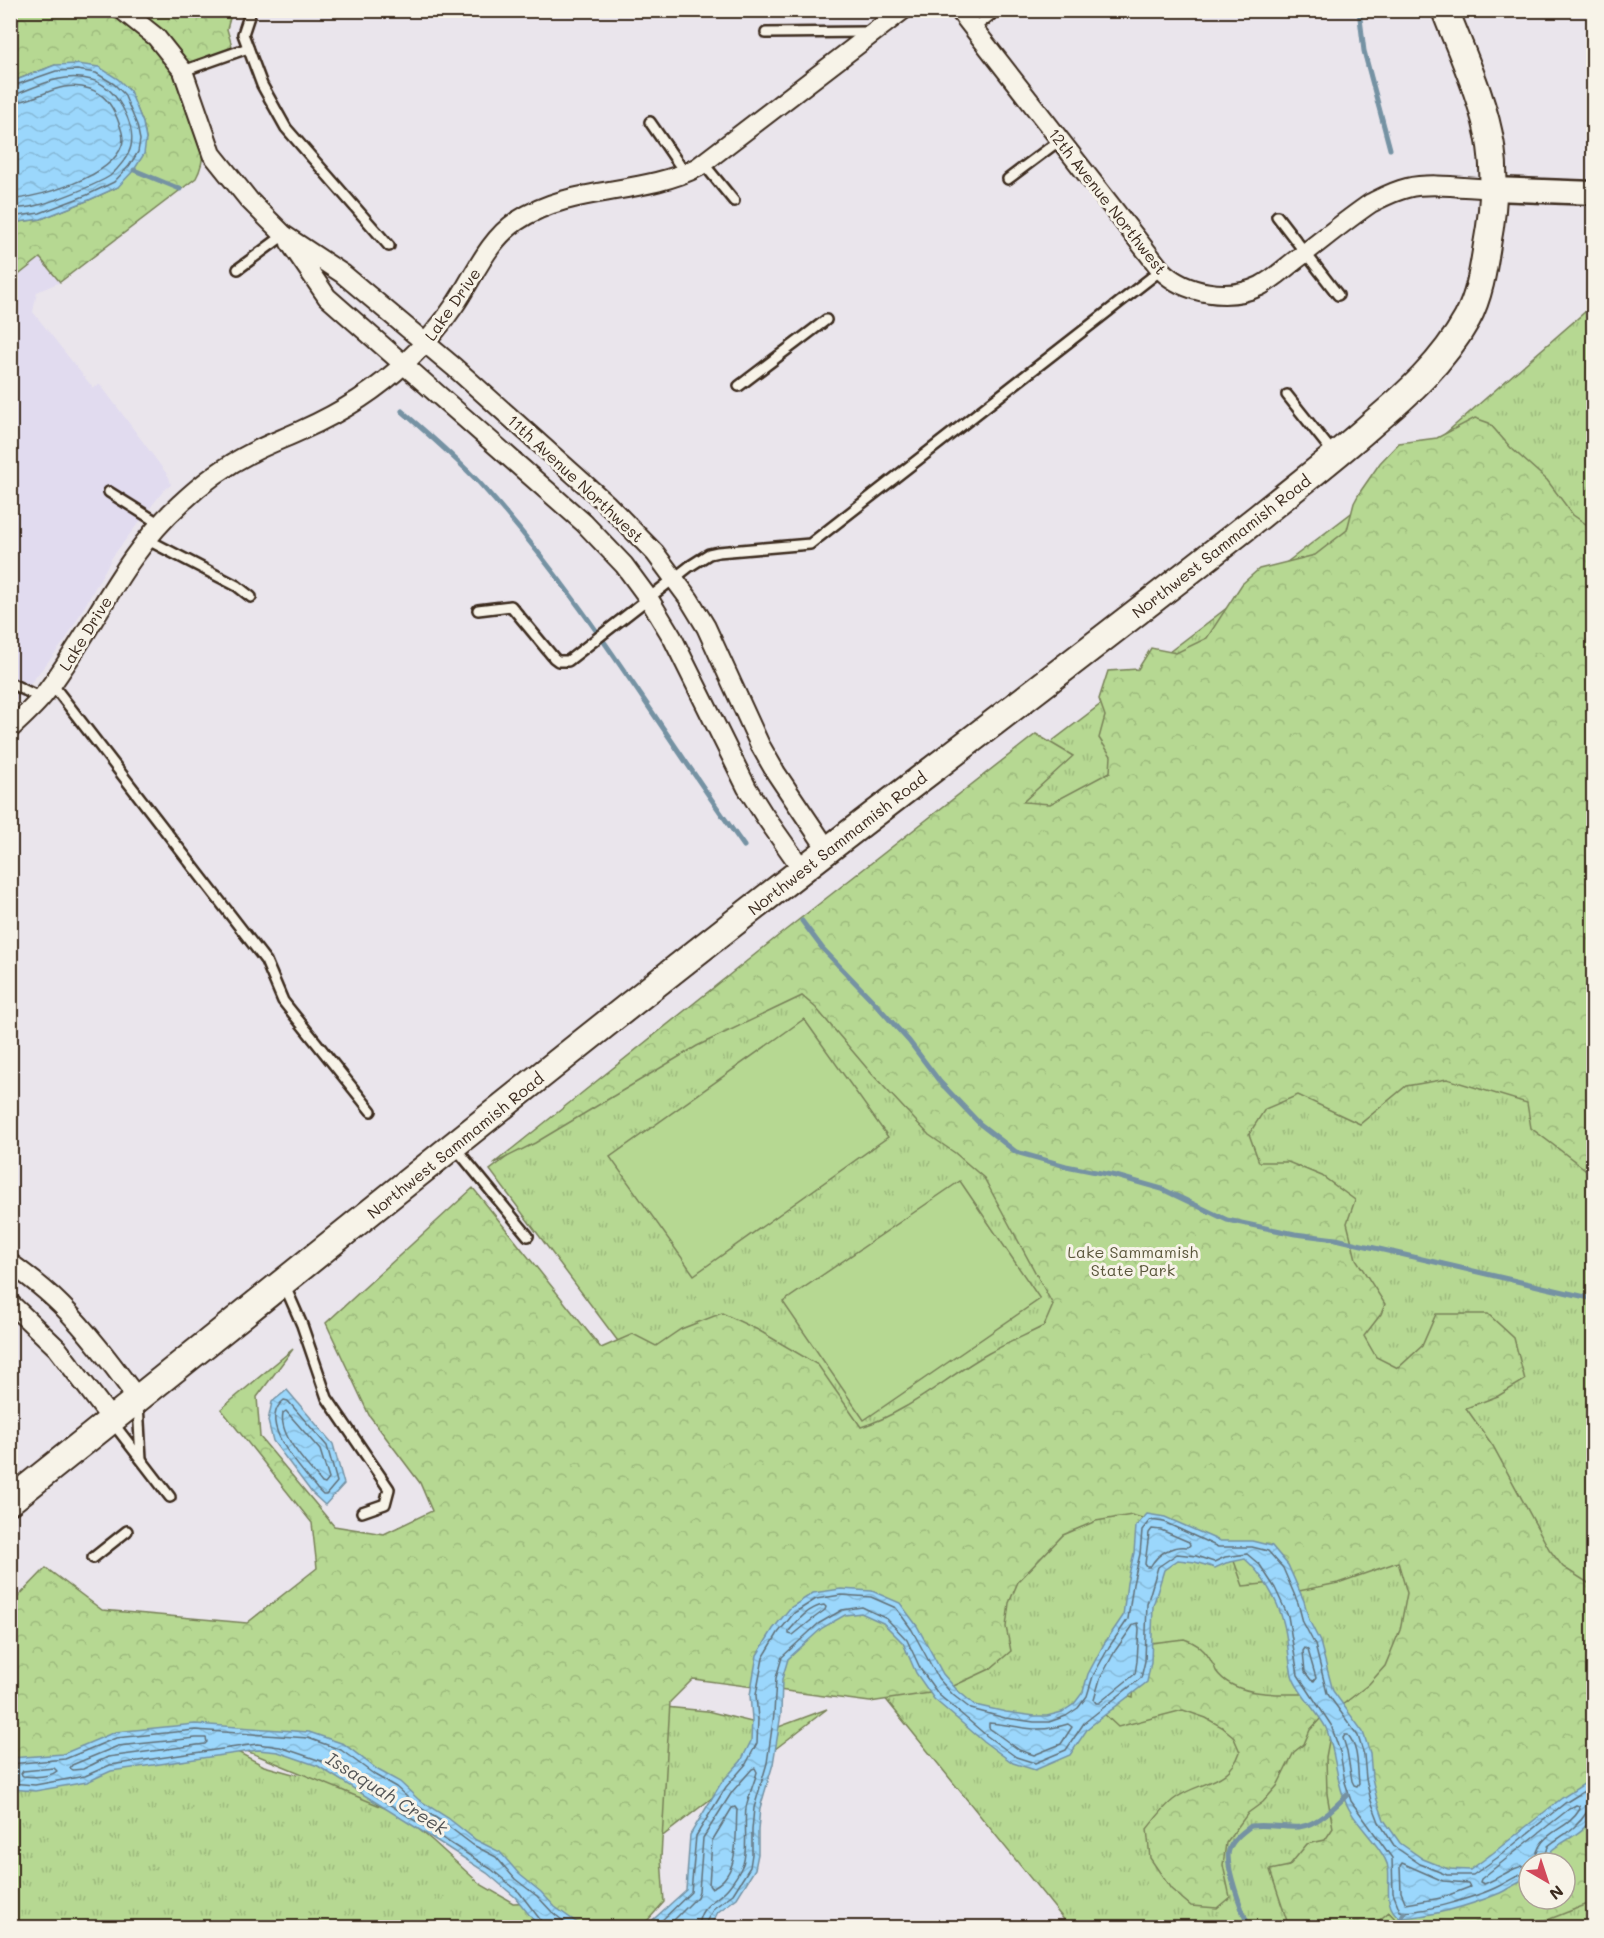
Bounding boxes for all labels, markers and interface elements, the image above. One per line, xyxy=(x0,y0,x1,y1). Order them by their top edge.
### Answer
street label: 12th Avenue Northwest xyxy=(1044,124,1172,278)
street label: Lake Drive xyxy=(419,263,485,345)
street label: 11th Avenue Northwest xyxy=(504,409,648,547)
street label: Northwest Sammamish Road xyxy=(1127,470,1315,622)
street label: Lake Drive xyxy=(54,592,116,674)
street label: Northwest Sammamish Road xyxy=(743,767,931,919)
street label: Northwest Sammamish Road xyxy=(362,1067,548,1223)
park label: Lake Sammamish State Park xyxy=(1068,1241,1198,1280)
water label: Issaquah Creek xyxy=(322,1746,453,1840)
north arrow xyxy=(1517,1851,1577,1911)
text: N xyxy=(1545,1881,1568,1905)

